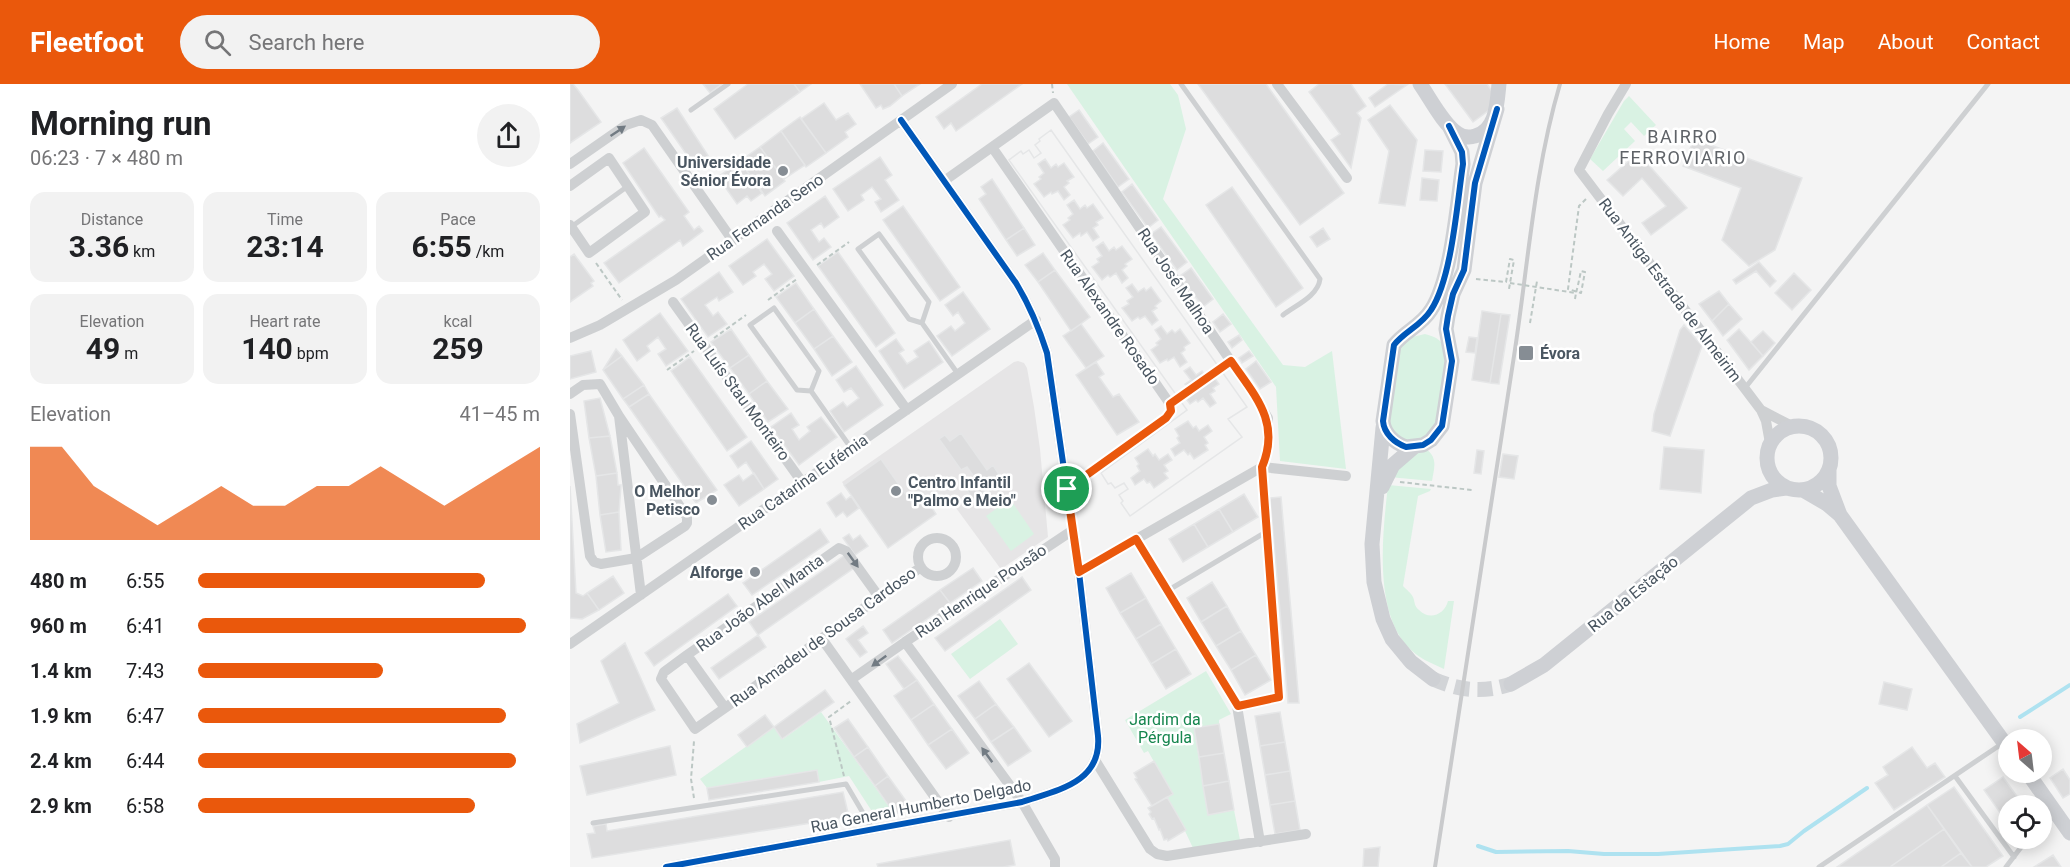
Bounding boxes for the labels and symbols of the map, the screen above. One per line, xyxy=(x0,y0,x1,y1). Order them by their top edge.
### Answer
one-way arrow xyxy=(610,125,626,137)
district label: BAIRRO FERROVIARIO xyxy=(1619,126,1747,168)
place label: Universidade Sénior Évora xyxy=(677,153,771,190)
marker: Universidade Sénior Évora xyxy=(776,164,790,178)
street label: Rua Fernanda Seno xyxy=(703,170,827,264)
street label: Rua Antiga Estrada de Almeirim xyxy=(1595,194,1745,386)
street label: Rua José Malhoa xyxy=(1134,225,1218,337)
street label: Rua Alexandre Rosado xyxy=(1056,246,1164,388)
street label: Rua Luís Stau Monteiro xyxy=(682,320,794,464)
marker: Évora xyxy=(1517,344,1535,362)
place label: Évora xyxy=(1540,344,1580,363)
street label: Rua Catarina Eufémia xyxy=(735,430,871,534)
pin xyxy=(1041,463,1092,514)
place label: Centro Infantil "Palmo e Meio" xyxy=(908,473,1016,510)
place label: O Melhor Petisco xyxy=(634,482,700,519)
marker: Centro Infantil "Palmo e Meio" xyxy=(889,484,903,498)
marker: O Melhor Petisco xyxy=(705,493,719,507)
street label: Rua Henrique Pousão xyxy=(912,540,1050,642)
street label: Rua João Abel Manta xyxy=(693,551,827,655)
street label: Rua da Estação xyxy=(1584,552,1682,636)
one-way arrow xyxy=(846,553,858,568)
place label: Alforge xyxy=(690,563,743,582)
street label: Rua Amadeu de Sousa Cardoso xyxy=(727,563,919,711)
marker: Alforge xyxy=(748,565,762,579)
one-way arrow xyxy=(871,655,887,667)
park label: Jardim da Pérgula xyxy=(1129,710,1201,747)
north arrow xyxy=(1998,729,2052,783)
one-way arrow xyxy=(982,747,994,762)
street label: Rua General Humberto Delgado xyxy=(809,775,1033,837)

